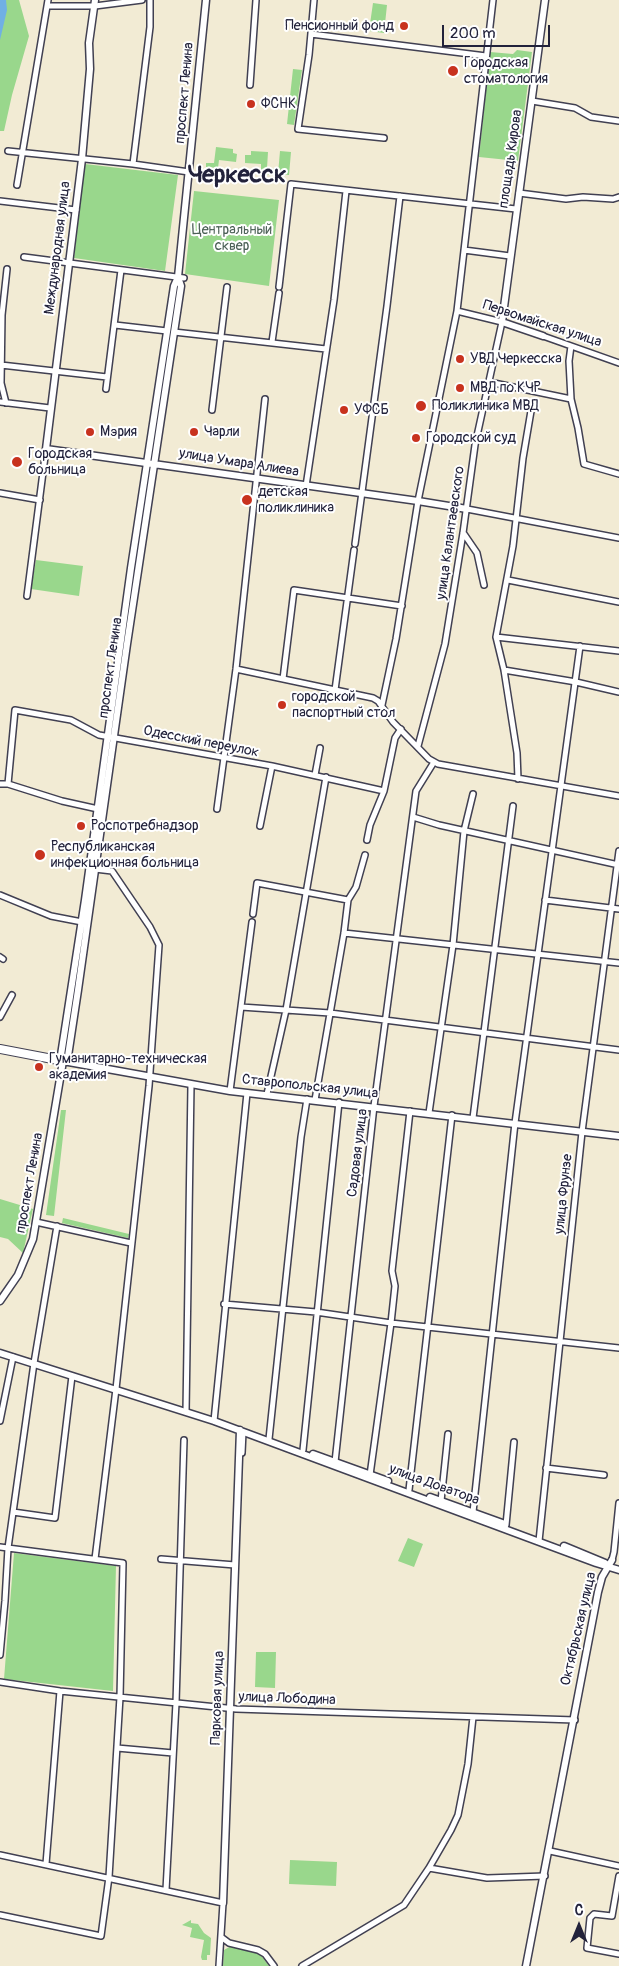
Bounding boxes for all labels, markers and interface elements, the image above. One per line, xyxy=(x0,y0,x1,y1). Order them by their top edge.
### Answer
scale bar xyxy=(444,15,552,47)
place label: Пенсионный фонд xyxy=(285,18,394,34)
marker: Пенсионный фонд xyxy=(398,20,410,32)
text: 200 m xyxy=(450,24,495,43)
street label: проспект Ленина xyxy=(172,42,198,144)
place label: Городская стоматология xyxy=(464,55,548,88)
marker: Городская стоматология xyxy=(446,64,460,78)
place label: ФСНК xyxy=(261,96,296,112)
marker: ФСНК xyxy=(245,98,257,110)
street label: площадь Кирова xyxy=(496,109,526,209)
district label: Черкесск xyxy=(188,162,286,190)
street label: Международная улица xyxy=(41,180,75,316)
park label: Центральный сквер xyxy=(192,222,272,254)
street label: Первомайская улица xyxy=(480,297,604,351)
place label: УВД Черкесска xyxy=(470,351,562,367)
marker: УВД Черкесска xyxy=(454,353,466,365)
place label: МВД по КЧР xyxy=(470,380,541,396)
marker: МВД по КЧР xyxy=(454,382,466,394)
place label: Поликлиника МВД xyxy=(432,398,539,414)
marker: Поликлиника МВД xyxy=(414,399,428,413)
place label: УФСБ xyxy=(354,402,389,418)
marker: УФСБ xyxy=(338,404,350,416)
place label: Мэрия xyxy=(100,424,137,440)
place label: Чарли xyxy=(204,424,239,440)
marker: Мэрия xyxy=(84,426,96,438)
marker: Чарли xyxy=(188,426,200,438)
place label: Городской суд xyxy=(426,430,516,446)
marker: Городской суд xyxy=(410,432,422,444)
street label: улица Умара Алиева xyxy=(178,445,300,481)
place label: Городская больница xyxy=(28,446,92,478)
marker: Городская больница xyxy=(10,455,24,469)
street label: улица Калантаевского xyxy=(433,465,469,601)
place label: детская поликлиника xyxy=(258,484,334,516)
marker: детская поликлиника xyxy=(240,493,254,507)
street label: проспект Ленина xyxy=(96,616,126,720)
place label: городской паспортный стол xyxy=(292,689,395,722)
marker: городской паспортный стол xyxy=(276,699,288,711)
street label: Одесский переулок xyxy=(142,723,260,761)
place label: Роспотребнадзор xyxy=(91,818,199,834)
marker: Роспотребнадзор xyxy=(75,820,87,832)
place label: Республиканская инфекционная больница xyxy=(51,839,199,872)
marker: Республиканская инфекционная больница xyxy=(33,848,47,862)
place label: Гуманитарно-техническая академия xyxy=(49,1051,207,1084)
marker: Гуманитарно-техническая академия xyxy=(33,1061,45,1073)
street label: Ставропольская улица xyxy=(241,1071,379,1103)
street label: Садовая улица xyxy=(344,1108,372,1198)
street label: проспект Ленина xyxy=(13,1131,47,1235)
street label: улица Фрунзе xyxy=(551,1153,577,1235)
street label: улица Доватора xyxy=(387,1461,481,1509)
street label: Октябрьская улица xyxy=(558,1571,600,1687)
street label: Парковая улица xyxy=(208,1651,228,1745)
street label: улица Лободина xyxy=(238,1689,336,1709)
north arrow xyxy=(554,1901,604,1951)
text: С xyxy=(575,1902,583,1919)

